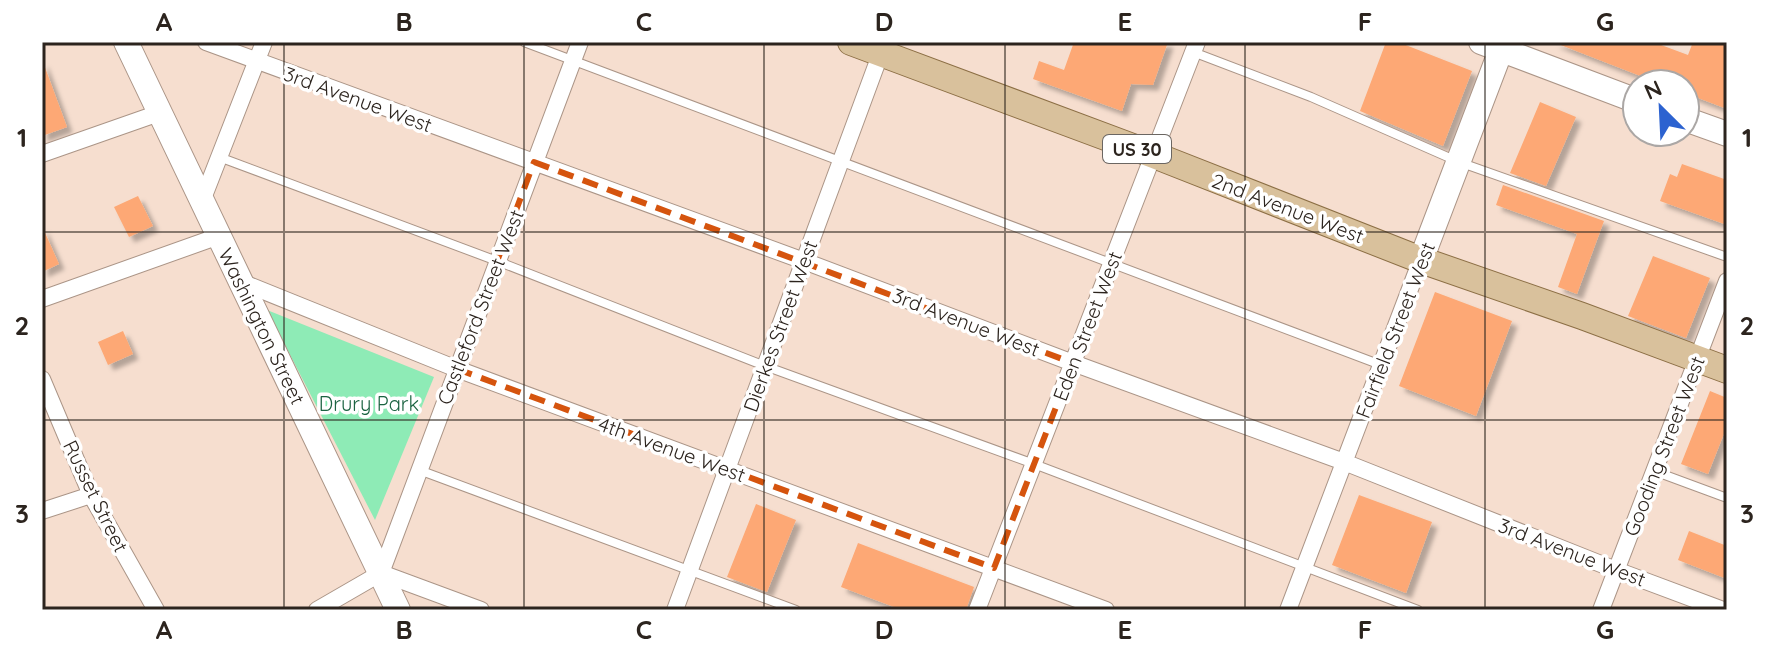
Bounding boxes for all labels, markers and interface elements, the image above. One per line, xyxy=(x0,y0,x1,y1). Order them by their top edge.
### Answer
text: A xyxy=(156,5,173,38)
text: B xyxy=(395,5,413,38)
text: C xyxy=(636,5,652,38)
text: D xyxy=(875,5,893,38)
text: E xyxy=(1118,5,1132,38)
text: F xyxy=(1358,5,1372,38)
text: G xyxy=(1596,5,1614,38)
street label: 3rd Avenue West xyxy=(281,61,436,137)
north arrow xyxy=(1621,68,1701,148)
text: N xyxy=(1640,74,1666,106)
text: 1 xyxy=(17,121,27,154)
text: 1 xyxy=(1742,121,1752,154)
road number: US 30 xyxy=(1103,135,1171,163)
street label: 2nd Avenue West xyxy=(1209,168,1368,249)
street label: Castleford Street West xyxy=(431,206,529,408)
street label: Dierkes Street West xyxy=(737,237,823,415)
street label: Fairfield Street West xyxy=(1350,238,1440,421)
street label: Washington Street xyxy=(213,244,311,408)
street label: Eden Street West xyxy=(1047,247,1127,404)
street label: 3rd Avenue West xyxy=(889,282,1043,362)
text: 2 xyxy=(15,309,29,342)
text: 2 xyxy=(1740,309,1754,342)
street label: Gooding Street West xyxy=(1618,352,1710,539)
park label: Drury Park xyxy=(319,391,419,416)
street label: 4th Avenue West xyxy=(595,411,749,487)
street label: Russet Street xyxy=(58,436,134,556)
text: 3 xyxy=(15,497,29,530)
text: 3 xyxy=(1740,497,1754,530)
street label: 3rd Avenue West xyxy=(1495,512,1649,592)
text: A xyxy=(156,613,173,646)
text: B xyxy=(395,613,413,646)
text: C xyxy=(636,613,652,646)
text: D xyxy=(875,613,893,646)
text: E xyxy=(1118,613,1132,646)
text: F xyxy=(1358,613,1372,646)
text: G xyxy=(1596,613,1614,646)

